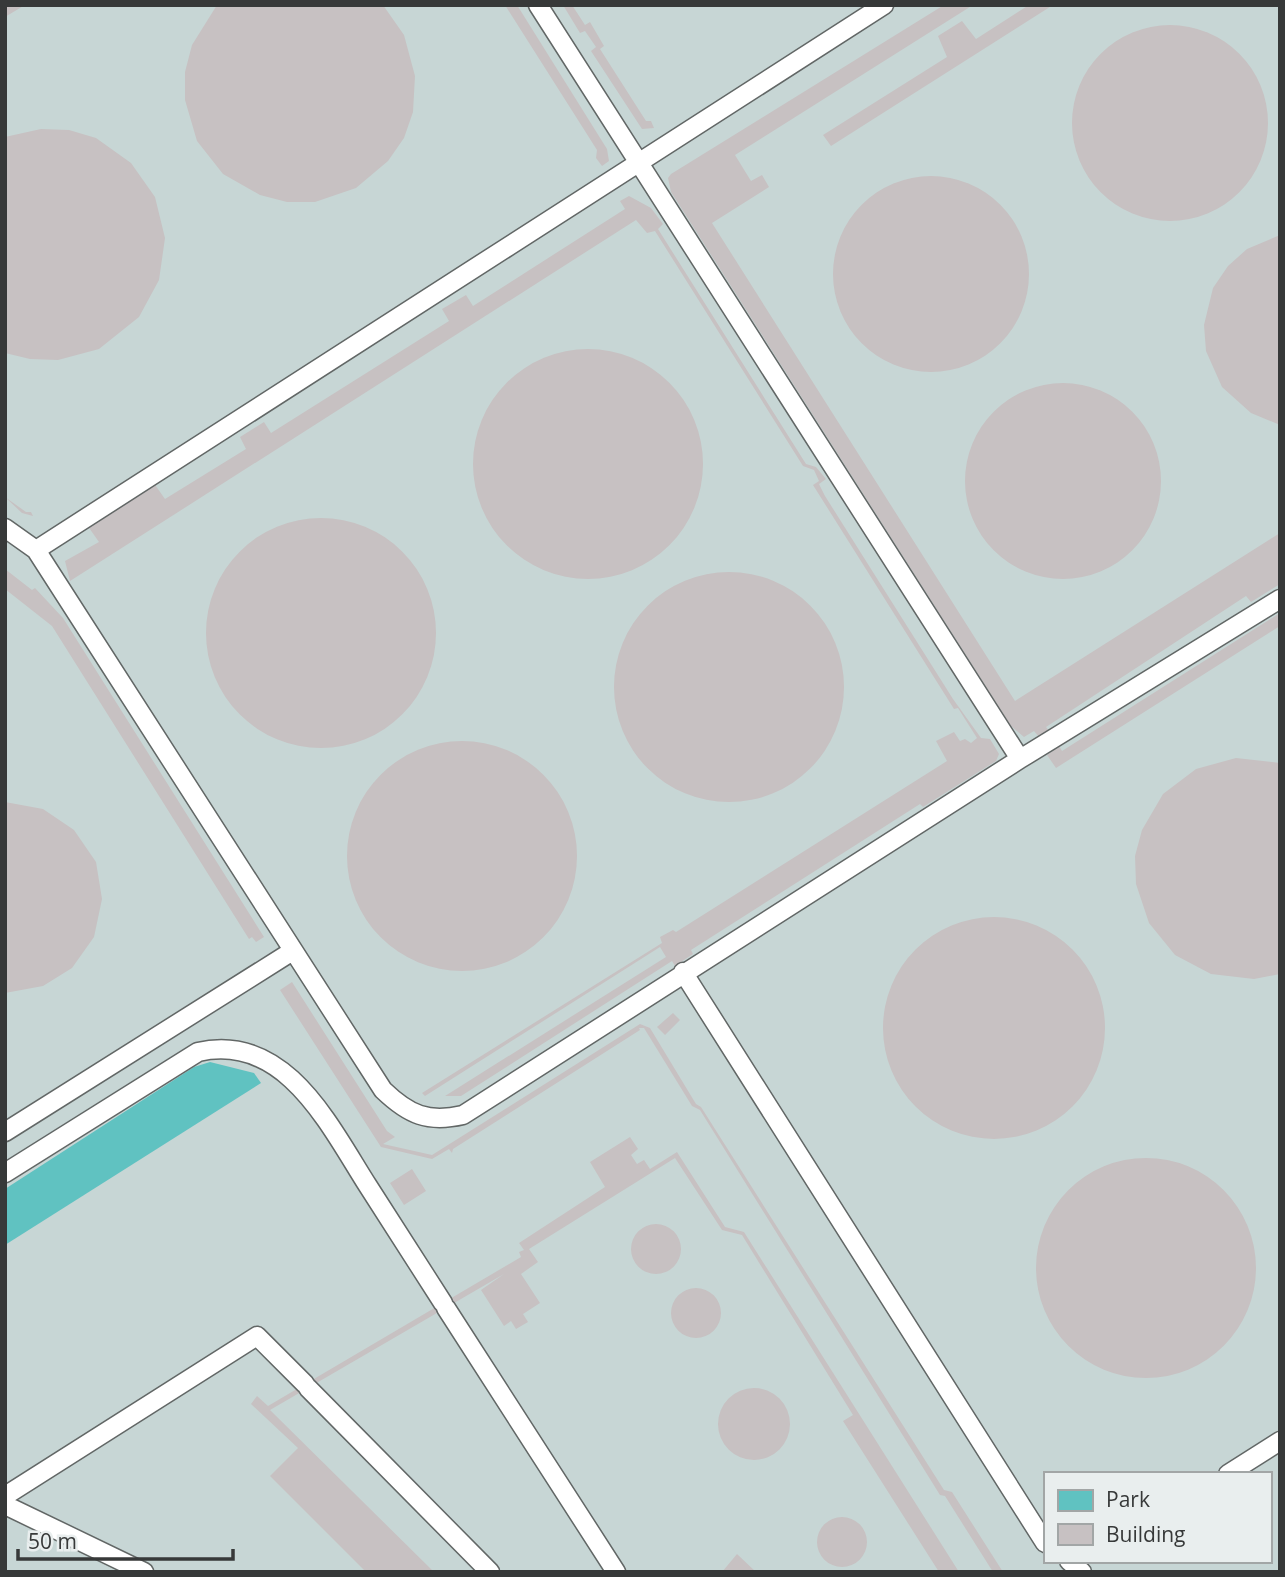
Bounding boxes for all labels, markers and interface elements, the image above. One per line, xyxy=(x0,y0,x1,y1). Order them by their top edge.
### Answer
legend xyxy=(1044,1472,1271,1563)
text: Park xyxy=(1106,1485,1150,1513)
scale bar xyxy=(18,1518,233,1562)
text: Building xyxy=(1106,1520,1185,1548)
text: 50 m xyxy=(28,1527,77,1555)

